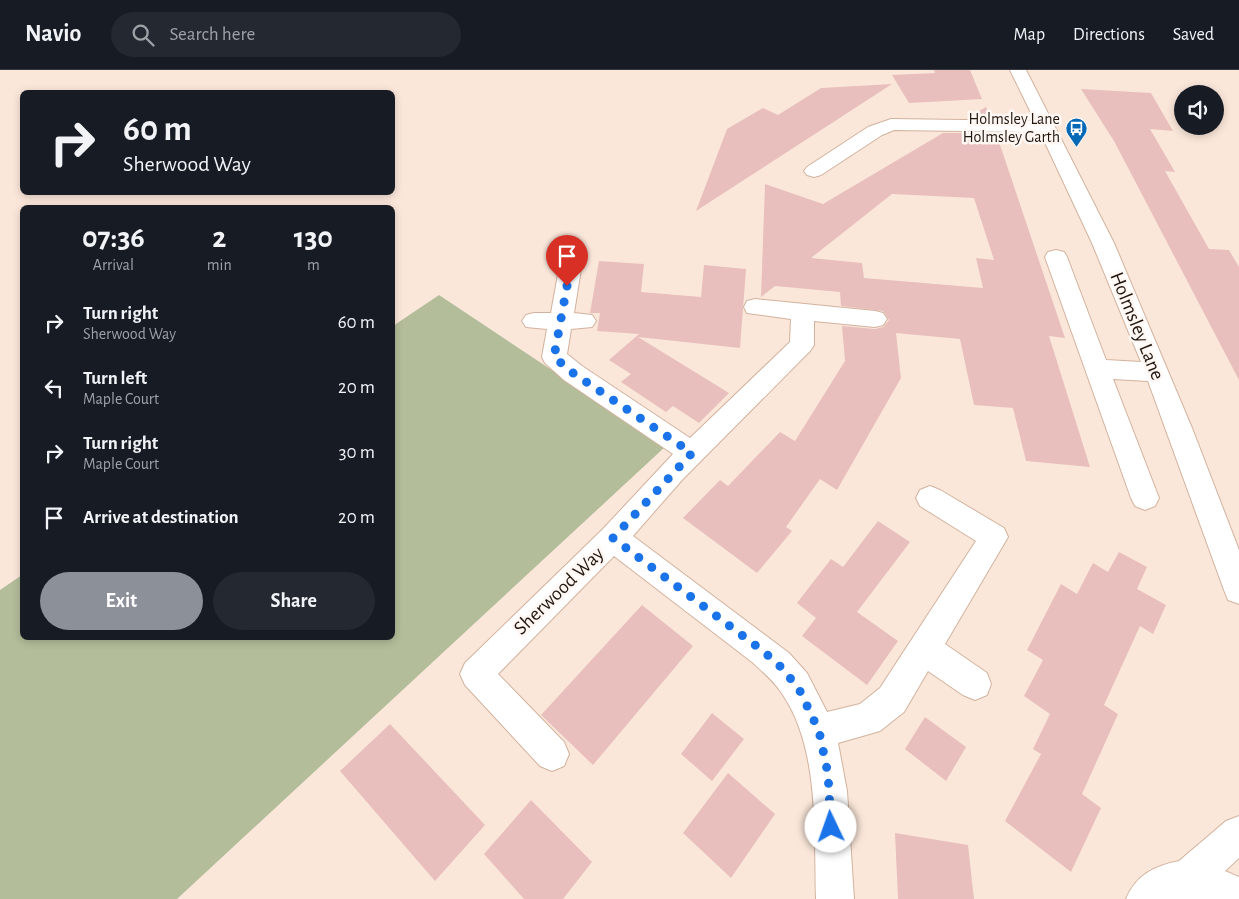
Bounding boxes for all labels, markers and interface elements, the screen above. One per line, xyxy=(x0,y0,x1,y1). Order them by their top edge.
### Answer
search box xyxy=(111,12,461,57)
icon: search xyxy=(129,21,157,49)
text: Navio xyxy=(25,22,81,46)
text: Search here xyxy=(169,25,255,44)
text: Map xyxy=(1014,26,1045,44)
text: Directions xyxy=(1073,26,1145,44)
text: Saved xyxy=(1173,26,1214,44)
map controls xyxy=(1174,85,1224,135)
button: sound xyxy=(1174,85,1224,135)
icon: right xyxy=(40,110,105,175)
place label: Holmsley Lane Holmsley Garth xyxy=(963,111,1060,146)
text: 60 m xyxy=(123,112,192,147)
bus stop icon: Holmsley Lane Holmsley Garth xyxy=(1064,116,1088,147)
text: Sherwood Way xyxy=(123,153,251,175)
text: 07:36 xyxy=(82,223,145,253)
text: 2 xyxy=(212,223,226,253)
text: 130 xyxy=(294,223,333,253)
pin xyxy=(546,235,588,286)
icon: arrive xyxy=(553,242,581,270)
text: Arrival xyxy=(93,257,134,273)
text: min xyxy=(207,257,232,273)
text: m xyxy=(307,257,320,273)
street label: Holmsley Lane xyxy=(1106,269,1168,383)
text: Turn right xyxy=(83,304,158,323)
icon: right xyxy=(40,309,68,337)
text: 60 m xyxy=(338,313,375,332)
text: Sherwood Way xyxy=(83,326,176,342)
text: Turn left xyxy=(83,369,147,388)
icon: left xyxy=(40,374,68,402)
text: 20 m xyxy=(338,378,375,397)
text: Maple Court xyxy=(83,391,159,407)
text: Turn right xyxy=(83,434,158,453)
icon: right xyxy=(40,439,68,467)
text: 30 m xyxy=(339,443,375,462)
text: Maple Court xyxy=(83,456,159,472)
icon: arrive xyxy=(40,504,68,532)
text: Arrive at destination xyxy=(83,508,239,527)
text: 20 m xyxy=(338,508,375,527)
street label: Sherwood Way xyxy=(510,543,608,639)
button: Exit xyxy=(40,572,203,630)
button: Share xyxy=(213,572,375,630)
position arrow xyxy=(804,800,856,852)

